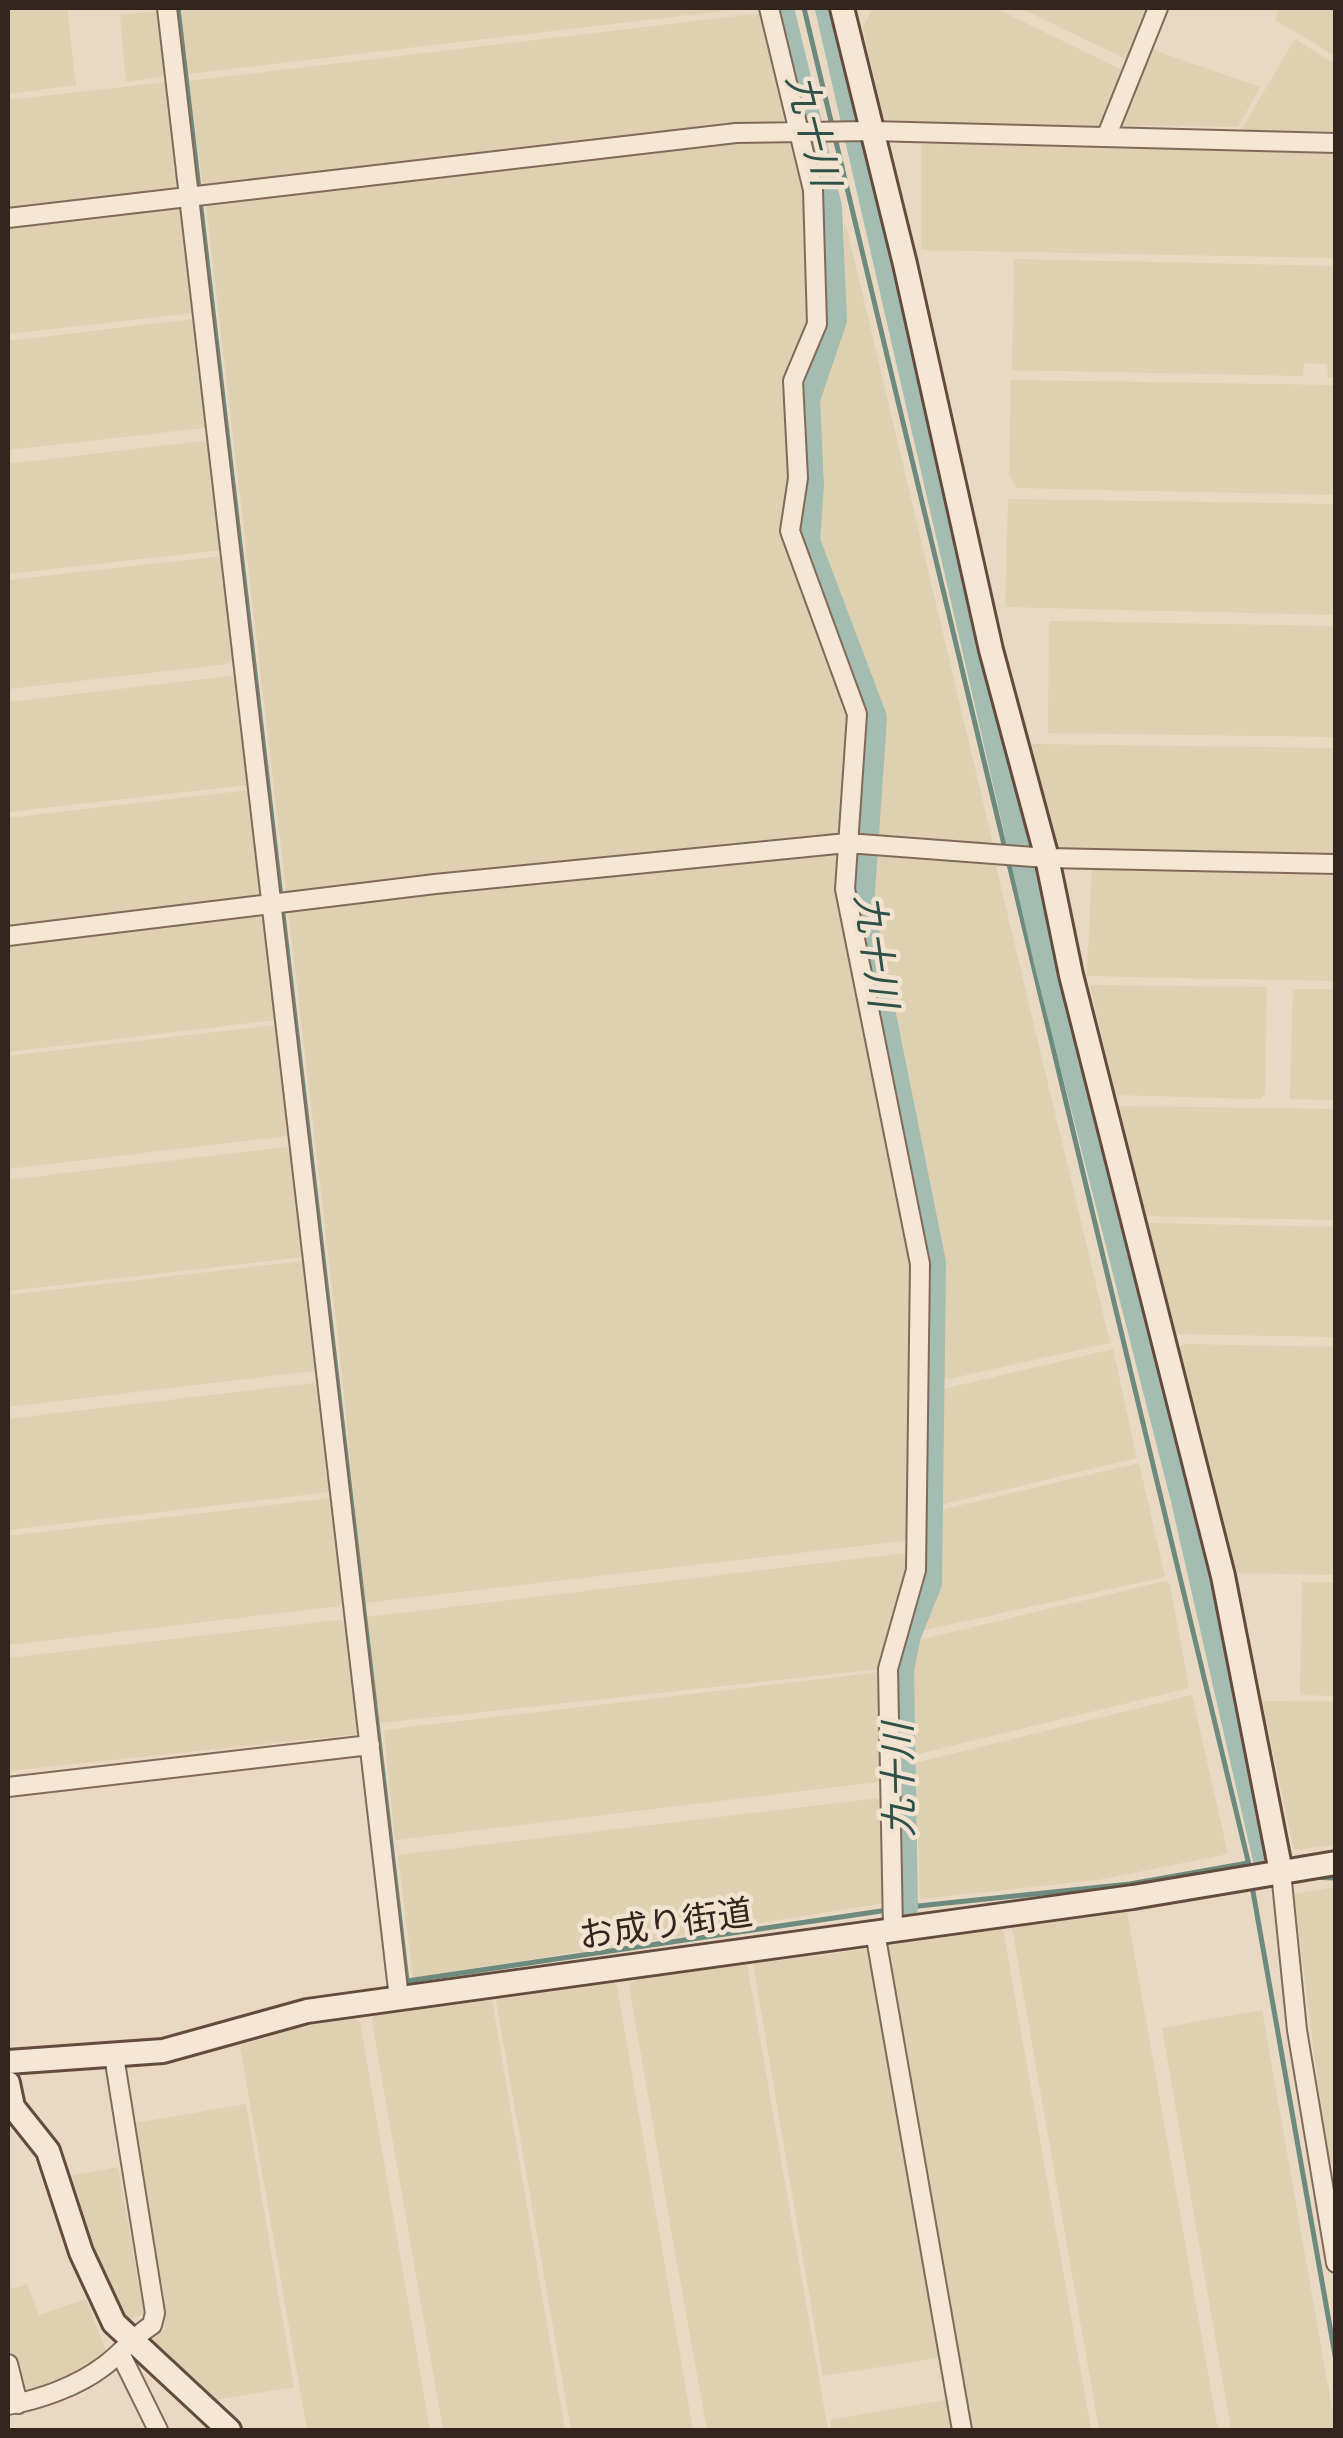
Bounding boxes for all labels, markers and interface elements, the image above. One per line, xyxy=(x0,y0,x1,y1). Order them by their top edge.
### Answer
water label: 九十川 xyxy=(774,70,846,192)
water label: 九十川 xyxy=(842,891,904,1011)
water label: 九十川 xyxy=(878,1723,926,1837)
street label: お成り街道 xyxy=(576,1894,756,1960)

